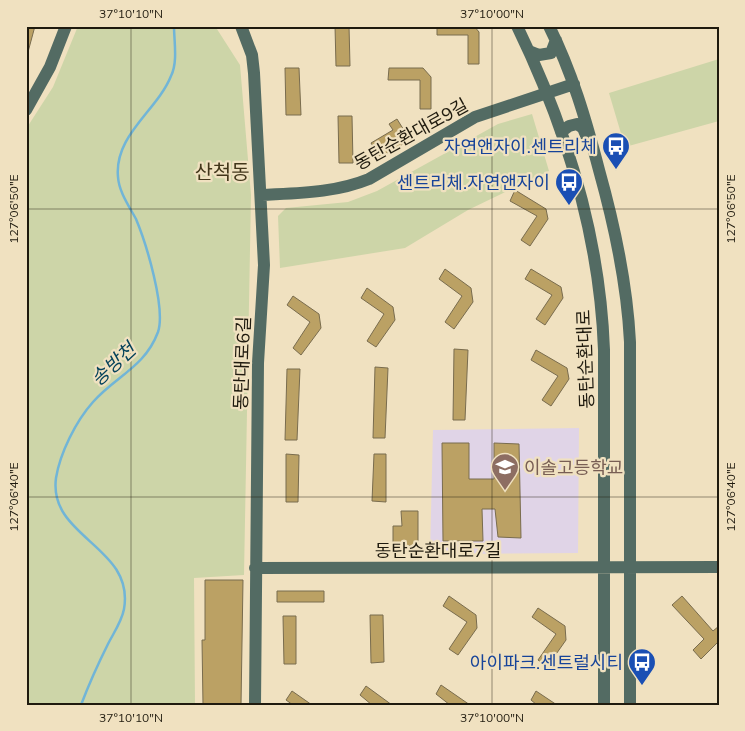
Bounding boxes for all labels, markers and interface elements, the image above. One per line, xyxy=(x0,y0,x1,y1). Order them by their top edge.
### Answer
text: 37°10'10"N xyxy=(99,6,163,21)
text: 37°10'00"N xyxy=(460,6,524,21)
street label: 동탄순환대로9길 xyxy=(350,93,472,175)
bus stop icon: 자연앤자이.센트리체 xyxy=(601,131,631,170)
place label: 자연앤자이.센트리체 xyxy=(444,135,597,158)
district label: 산척동 xyxy=(194,159,250,184)
bus stop icon: 센트리체.자연앤자이 xyxy=(554,167,584,206)
place label: 센트리체.자연앤자이 xyxy=(397,171,550,194)
text: 127°06'50"E xyxy=(6,174,21,244)
text: 127°06'50"E xyxy=(723,174,738,244)
street label: 동탄순환대로 xyxy=(572,309,598,409)
street label: 동탄대로6길 xyxy=(229,316,255,410)
water label: 송방천 xyxy=(86,336,141,391)
school or university icon: 이솔고등학교 xyxy=(490,452,520,491)
place label: 이솔고등학교 xyxy=(524,456,623,479)
text: 127°06'40"E xyxy=(6,462,21,532)
text: 127°06'40"E xyxy=(723,462,738,532)
street label: 동탄순환대로7길 xyxy=(375,539,501,562)
bus stop icon: 아이파크.센트럴시티 xyxy=(627,647,657,686)
place label: 아이파크.센트럴시티 xyxy=(470,651,623,674)
text: 37°10'10"N xyxy=(99,710,163,725)
text: 37°10'00"N xyxy=(460,710,524,725)

